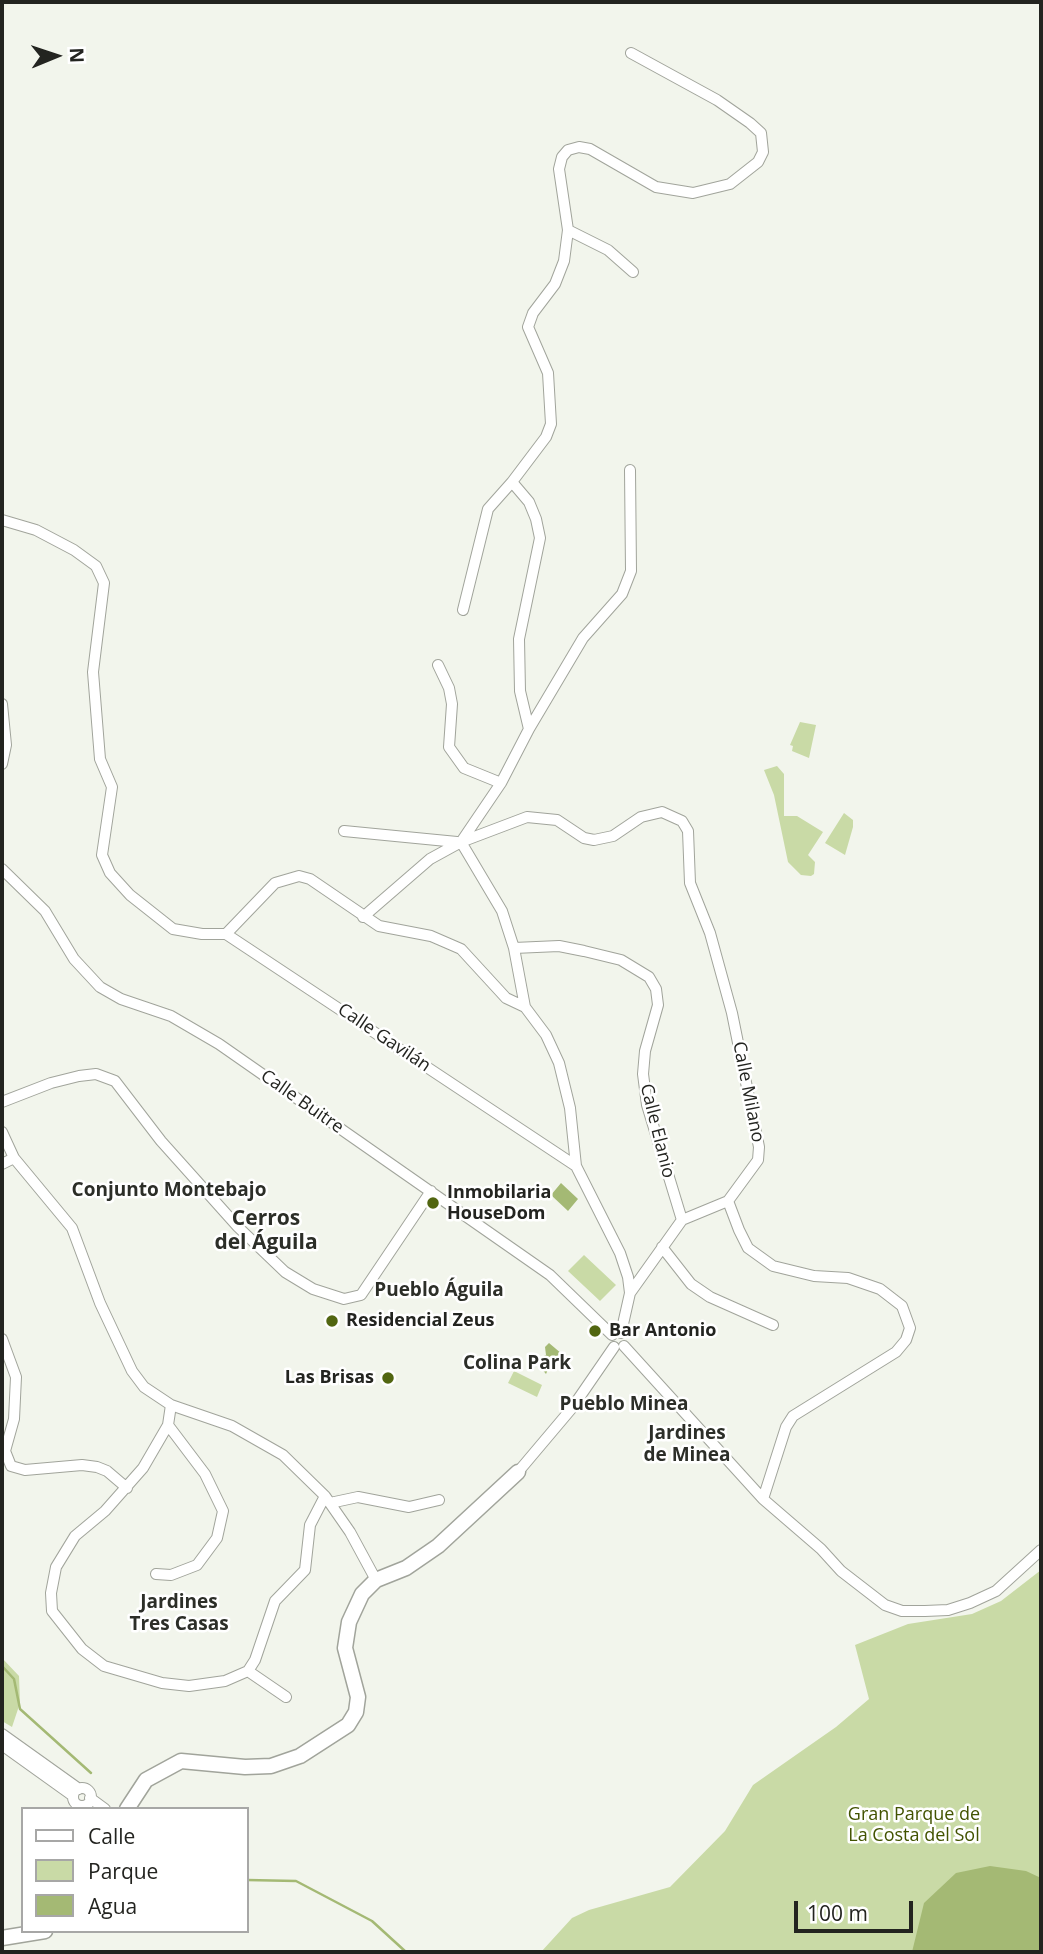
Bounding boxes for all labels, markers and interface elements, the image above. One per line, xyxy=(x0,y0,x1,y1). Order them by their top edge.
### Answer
north arrow xyxy=(21,21,91,91)
text: N xyxy=(64,47,90,63)
street label: Calle Gavilán xyxy=(333,999,435,1077)
street label: Calle Milano xyxy=(728,1040,768,1144)
street label: Calle Buitre xyxy=(256,1066,348,1138)
street label: Calle Elanio xyxy=(635,1082,679,1180)
district label: Conjunto Montebajo xyxy=(72,1180,266,1202)
place label: Inmobilaria HouseDom xyxy=(447,1182,551,1224)
marker: Inmobilaria HouseDom xyxy=(425,1195,441,1211)
district label: Cerros del Águila xyxy=(214,1206,318,1256)
district label: Pueblo Águila xyxy=(374,1280,504,1302)
place label: Residencial Zeus xyxy=(346,1310,494,1332)
marker: Residencial Zeus xyxy=(324,1313,340,1329)
place label: Bar Antonio xyxy=(609,1320,716,1342)
marker: Bar Antonio xyxy=(587,1323,603,1339)
district label: Colina Park xyxy=(463,1353,571,1375)
place label: Las Brisas xyxy=(285,1367,374,1389)
marker: Las Brisas xyxy=(380,1370,396,1386)
district label: Pueblo Minea xyxy=(559,1394,689,1416)
district label: Jardines de Minea xyxy=(643,1423,731,1467)
district label: Jardines Tres Casas xyxy=(129,1592,229,1636)
park label: Gran Parque de La Costa del Sol xyxy=(848,1804,980,1846)
legend xyxy=(21,1807,248,1933)
text: Calle xyxy=(88,1822,135,1850)
text: Parque xyxy=(88,1857,158,1885)
scale bar xyxy=(798,1888,917,1932)
text: Agua xyxy=(88,1892,137,1920)
text: 100 m xyxy=(807,1899,868,1927)

